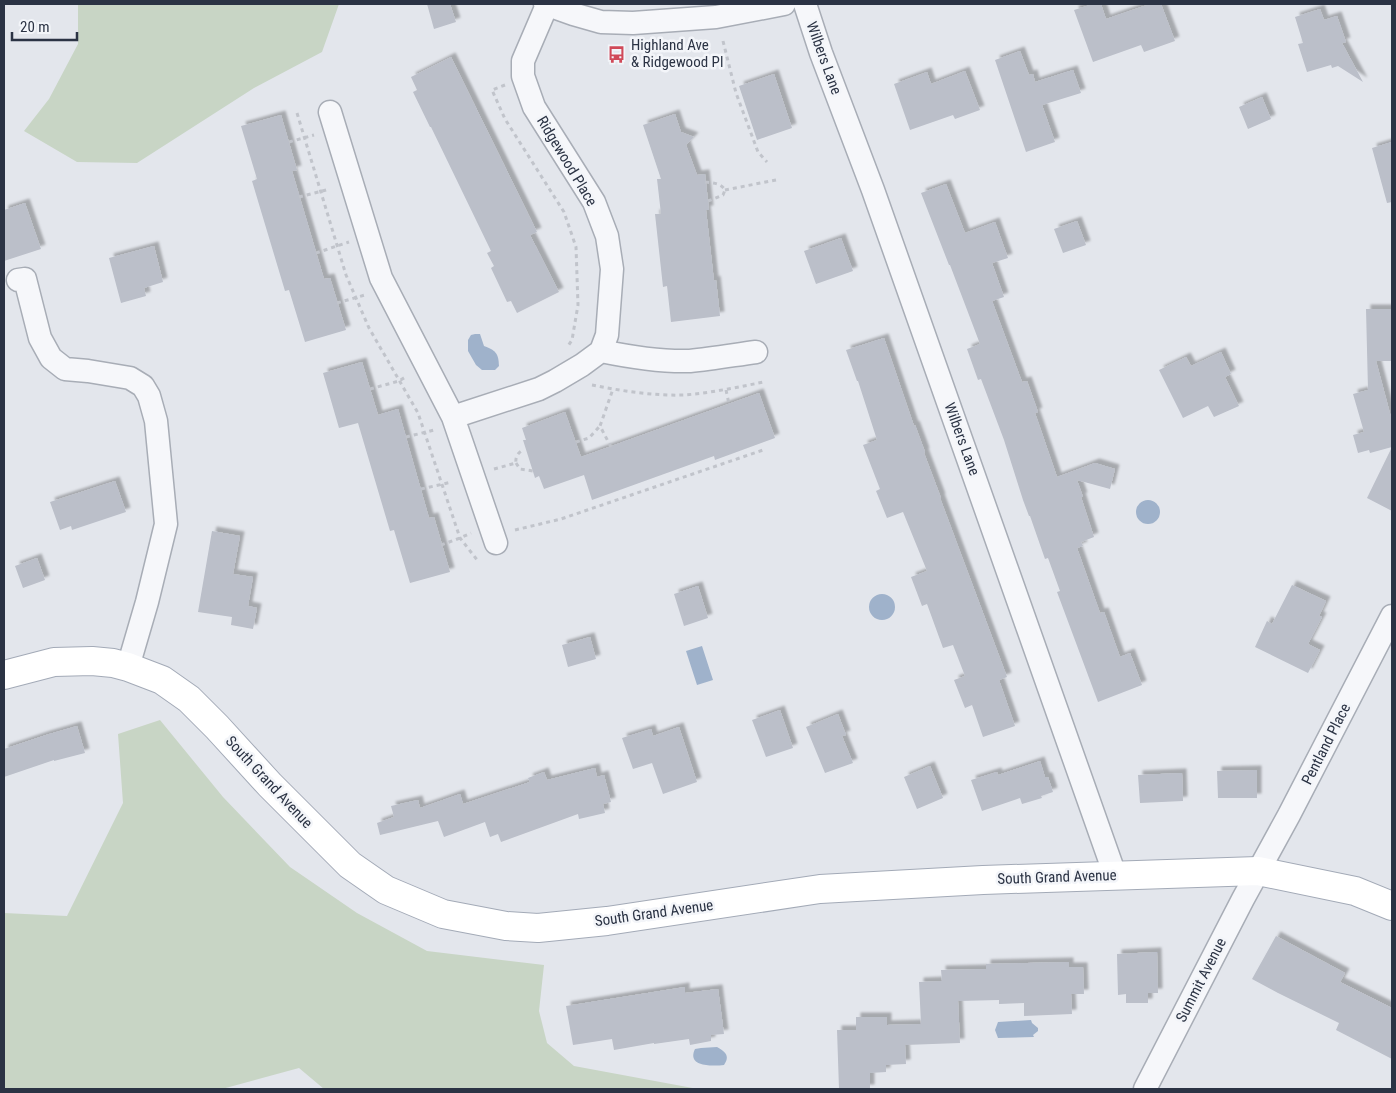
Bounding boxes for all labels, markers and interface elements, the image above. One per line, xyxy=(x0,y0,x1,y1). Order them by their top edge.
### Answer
scale bar xyxy=(12,10,78,42)
text: 20 m xyxy=(20,18,50,36)
street label: Wilbers Lane xyxy=(803,19,845,97)
place label: Highland Ave & Ridgewood Pl xyxy=(631,36,723,71)
bus stop icon: Highland Ave & Ridgewood Pl xyxy=(607,44,627,64)
street label: Ridgewood Place xyxy=(533,113,601,209)
street label: Wilbers Lane xyxy=(941,400,983,478)
street label: Pentland Place xyxy=(1298,700,1354,788)
street label: South Grand Avenue xyxy=(222,732,316,832)
street label: South Grand Avenue xyxy=(997,866,1117,888)
street label: South Grand Avenue xyxy=(594,896,714,930)
street label: Summit Avenue xyxy=(1172,935,1230,1025)

